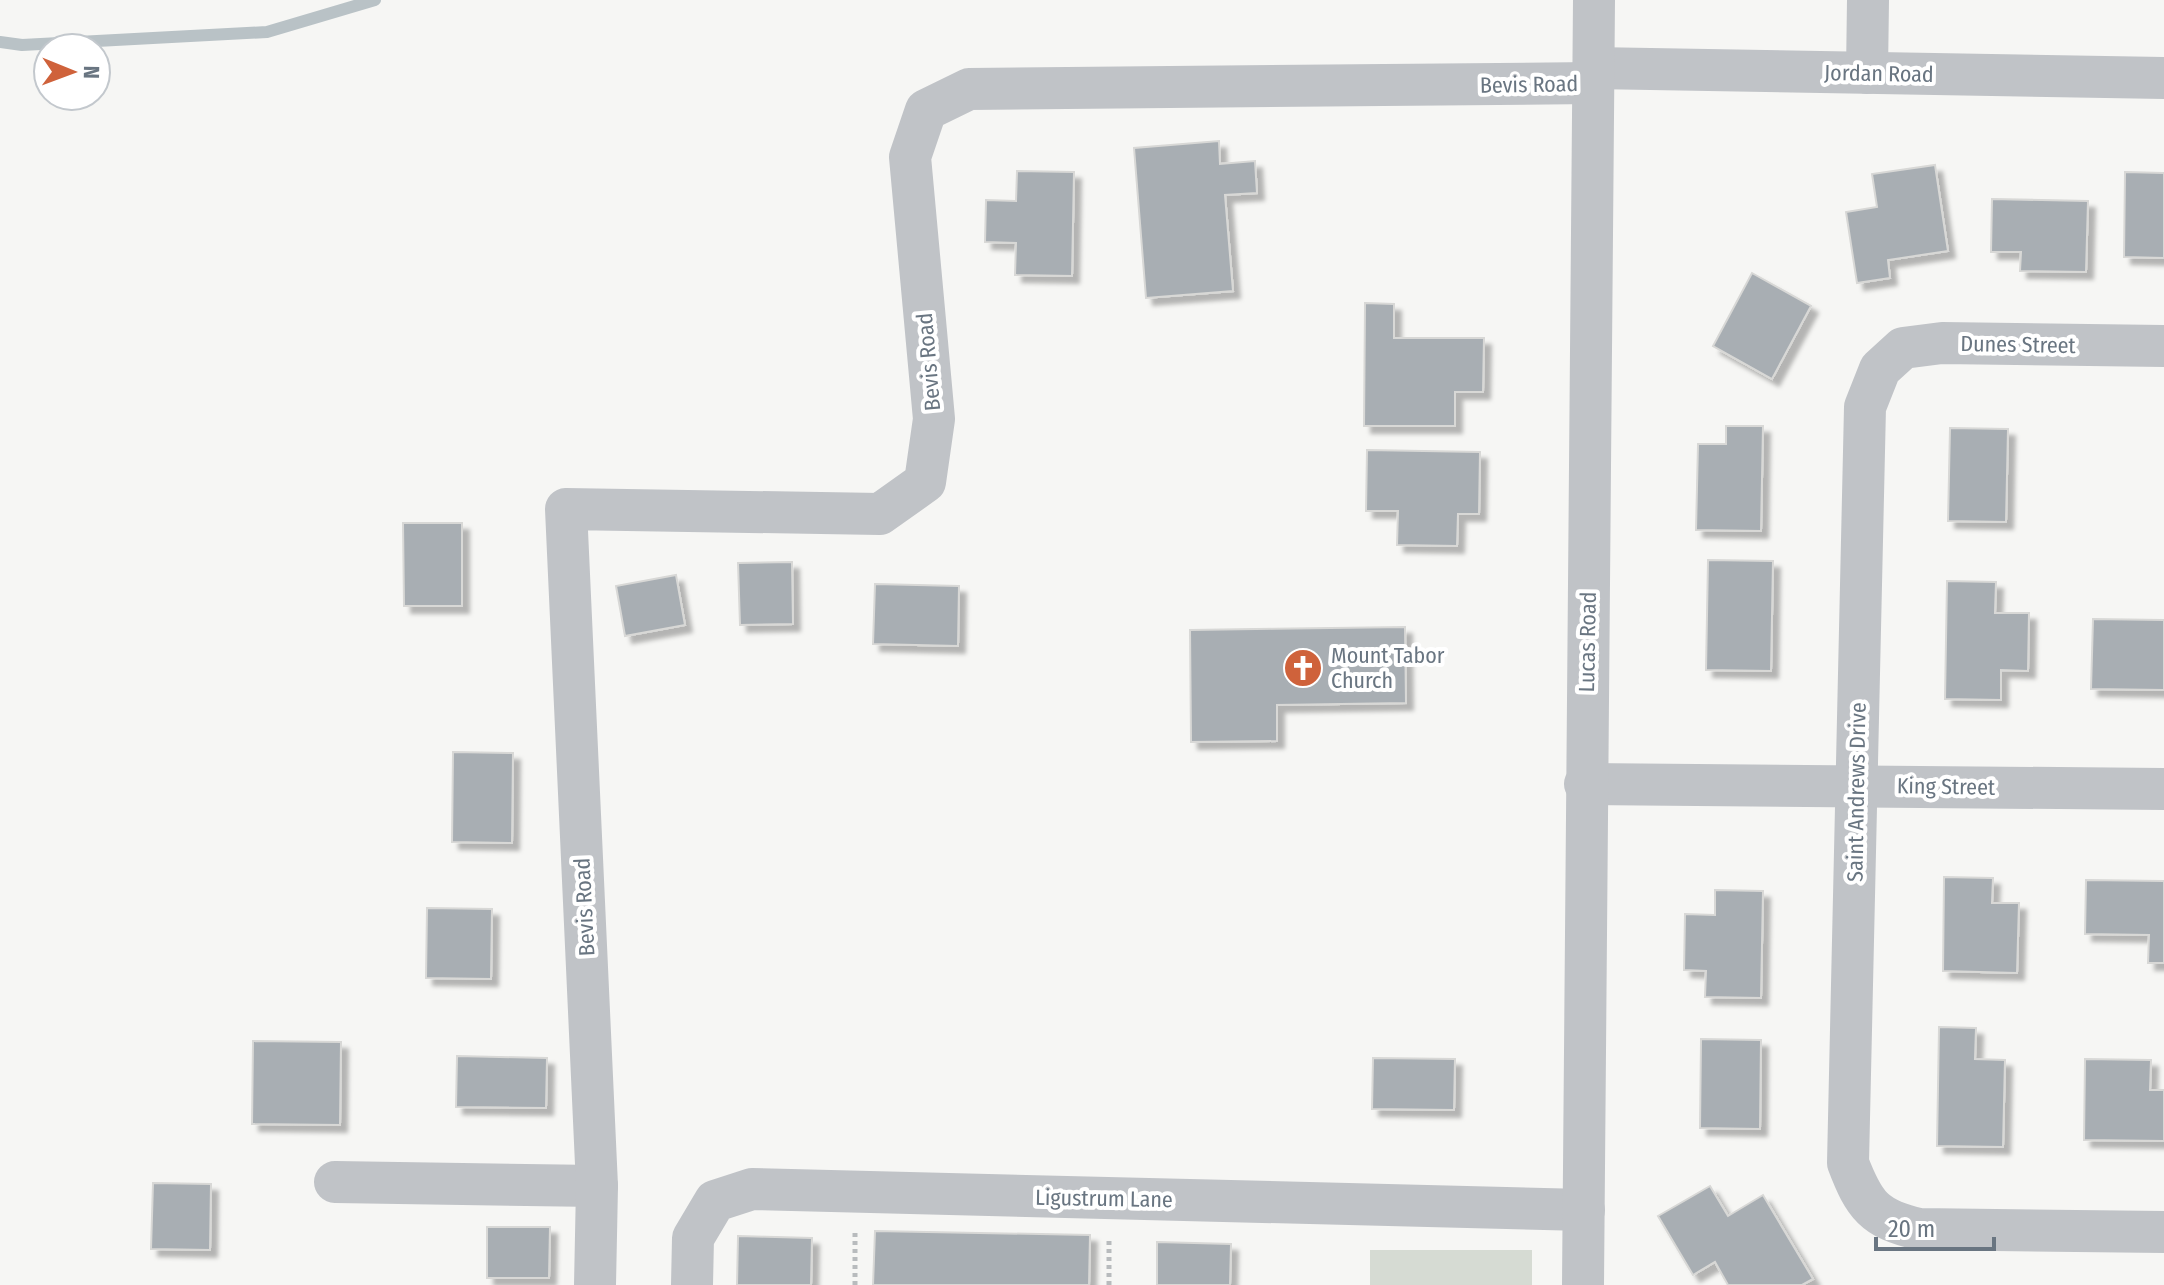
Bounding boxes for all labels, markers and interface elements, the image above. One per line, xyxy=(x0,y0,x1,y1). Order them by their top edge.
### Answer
north arrow xyxy=(32,32,112,112)
street label: Jordan Road xyxy=(1824,59,1934,88)
text: N xyxy=(78,66,105,79)
street label: Bevis Road xyxy=(1480,70,1578,99)
street label: Bevis Road xyxy=(911,312,946,412)
street label: Dunes Street xyxy=(1960,330,2077,359)
street label: Lucas Road xyxy=(1573,591,1602,693)
place label: Mount Tabor Church xyxy=(1331,642,1445,694)
church icon: Mount Tabor Church xyxy=(1282,647,1324,689)
street label: Saint Andrews Drive xyxy=(1841,702,1872,882)
street label: King Street xyxy=(1897,772,1996,801)
street label: Bevis Road xyxy=(568,857,601,957)
street label: Ligustrum Lane xyxy=(1035,1184,1173,1213)
scale bar xyxy=(1876,1201,1994,1251)
text: 20 m xyxy=(1888,1215,1935,1243)

